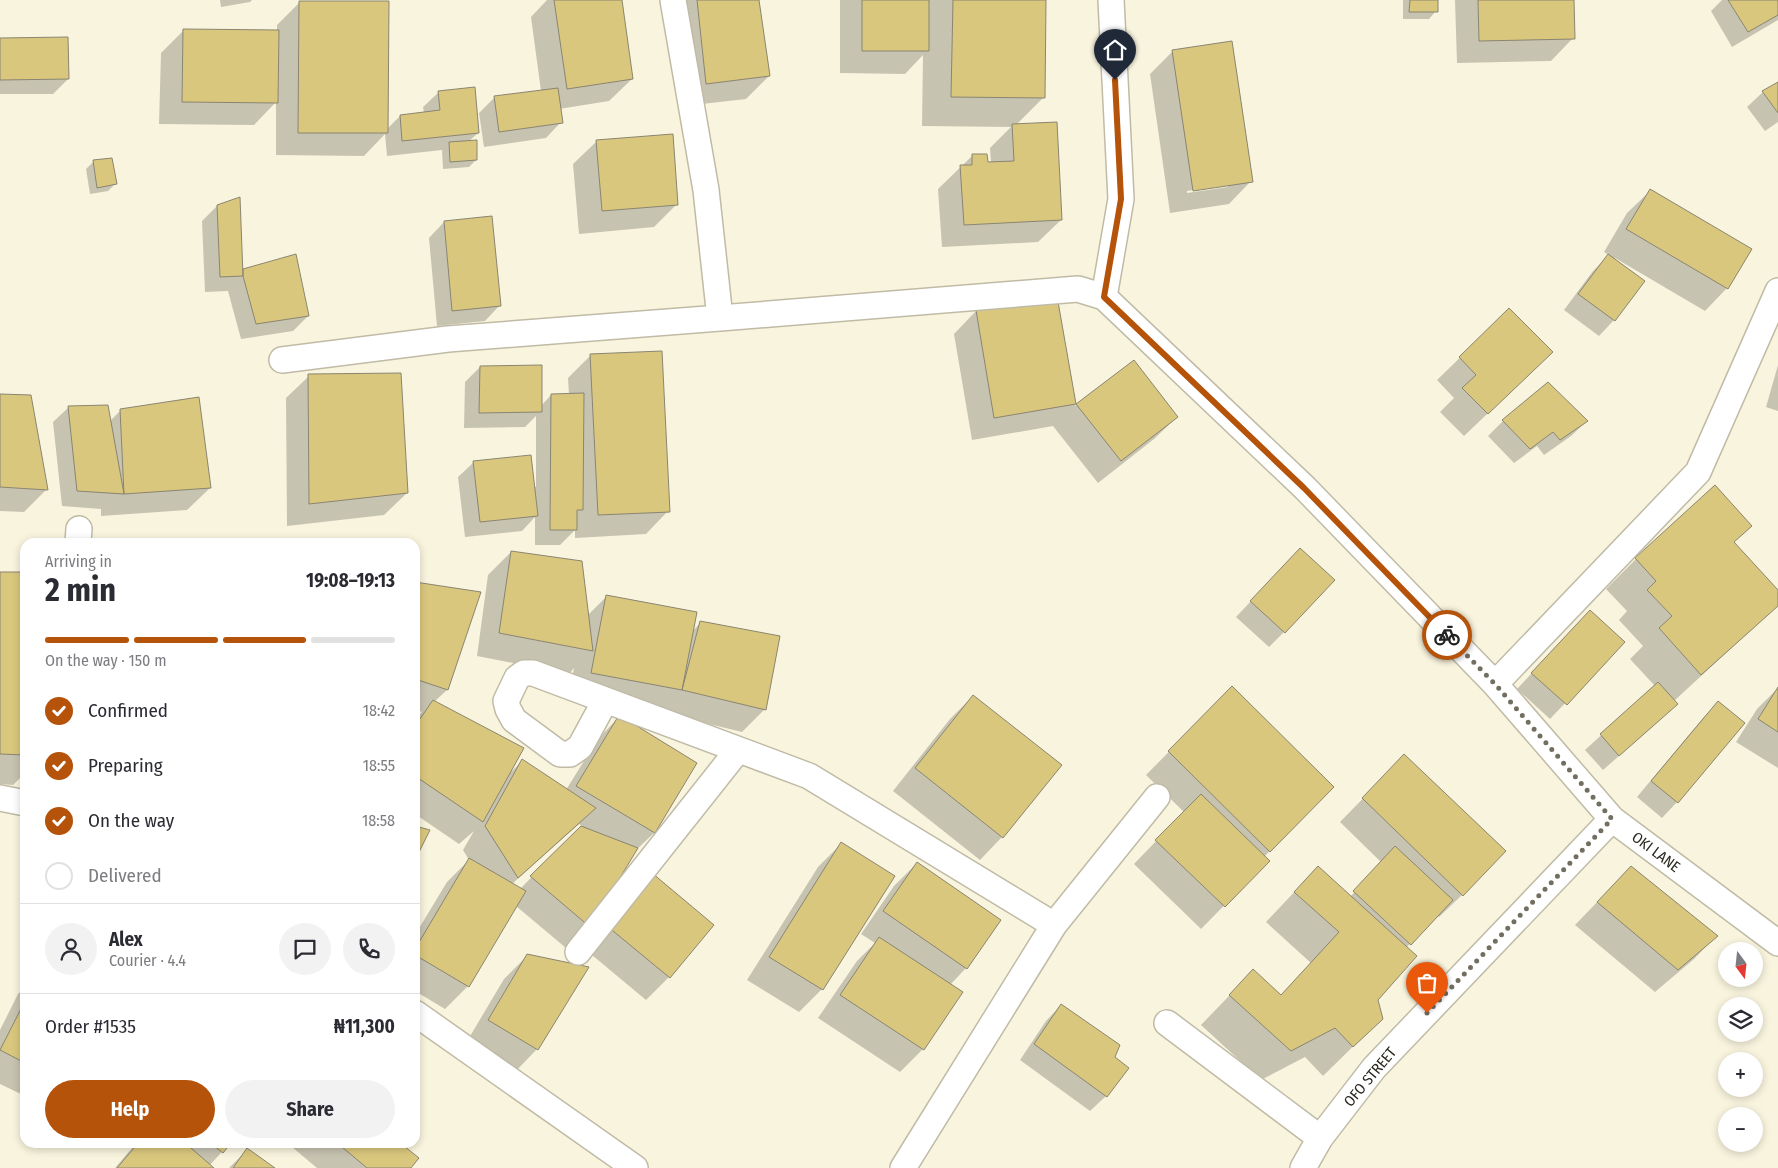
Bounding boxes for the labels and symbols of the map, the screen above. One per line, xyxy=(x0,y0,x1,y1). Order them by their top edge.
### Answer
pin xyxy=(1094,29,1136,80)
courier xyxy=(1422,610,1472,660)
street label: OKI LANE xyxy=(1628,828,1684,876)
north arrow xyxy=(1718,942,1762,988)
pin xyxy=(1406,962,1448,1013)
street label: OFO STREET xyxy=(1340,1044,1400,1110)

